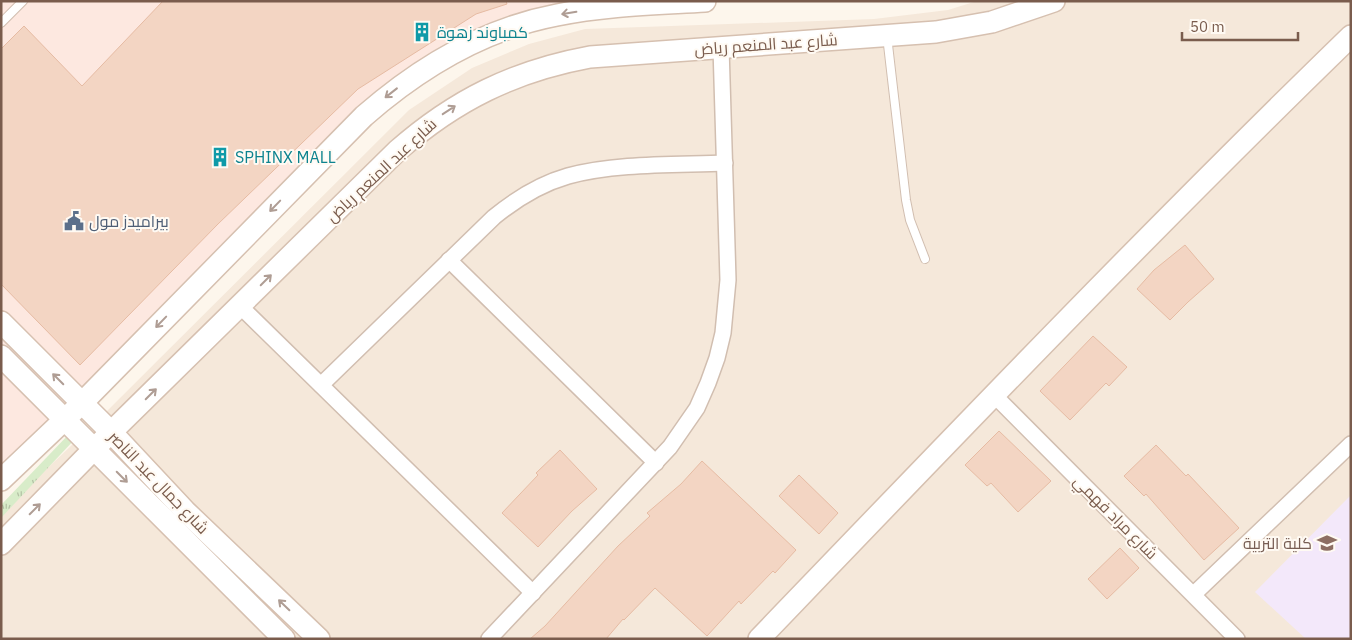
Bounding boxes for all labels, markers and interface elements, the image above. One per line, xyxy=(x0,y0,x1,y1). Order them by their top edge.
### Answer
one-way arrow xyxy=(561,8,577,18)
scale bar xyxy=(1182,10,1298,42)
text: 50 m xyxy=(1190,17,1225,36)
building icon: كمباوند زهوة xyxy=(411,21,433,43)
place label: كمباوند زهوة xyxy=(437,22,528,42)
street label: شارع عبد المنعم رياض xyxy=(694,29,838,61)
one-way arrow xyxy=(385,87,398,98)
one-way arrow xyxy=(442,105,456,116)
street label: شارع عبد المنعم رياض xyxy=(322,114,442,228)
building icon: SPHINX MALL xyxy=(209,146,231,168)
place label: SPHINX MALL xyxy=(235,147,336,167)
one-way arrow xyxy=(269,200,281,212)
public building icon: بيراميدز مول xyxy=(63,210,85,232)
place label: بيراميدز مول xyxy=(89,211,169,232)
one-way arrow xyxy=(260,274,272,286)
one-way arrow xyxy=(155,316,167,328)
one-way arrow xyxy=(52,372,64,385)
one-way arrow xyxy=(144,388,157,400)
street label: شارع جمال عبد الناصر xyxy=(103,426,213,539)
one-way arrow xyxy=(116,471,128,483)
street label: شارع مراد فهمي xyxy=(1067,471,1162,566)
one-way arrow xyxy=(29,503,42,515)
school or university icon: كلية التربية xyxy=(1316,532,1338,554)
place label: كلية التربية xyxy=(1243,533,1312,553)
one-way arrow xyxy=(278,599,290,611)

